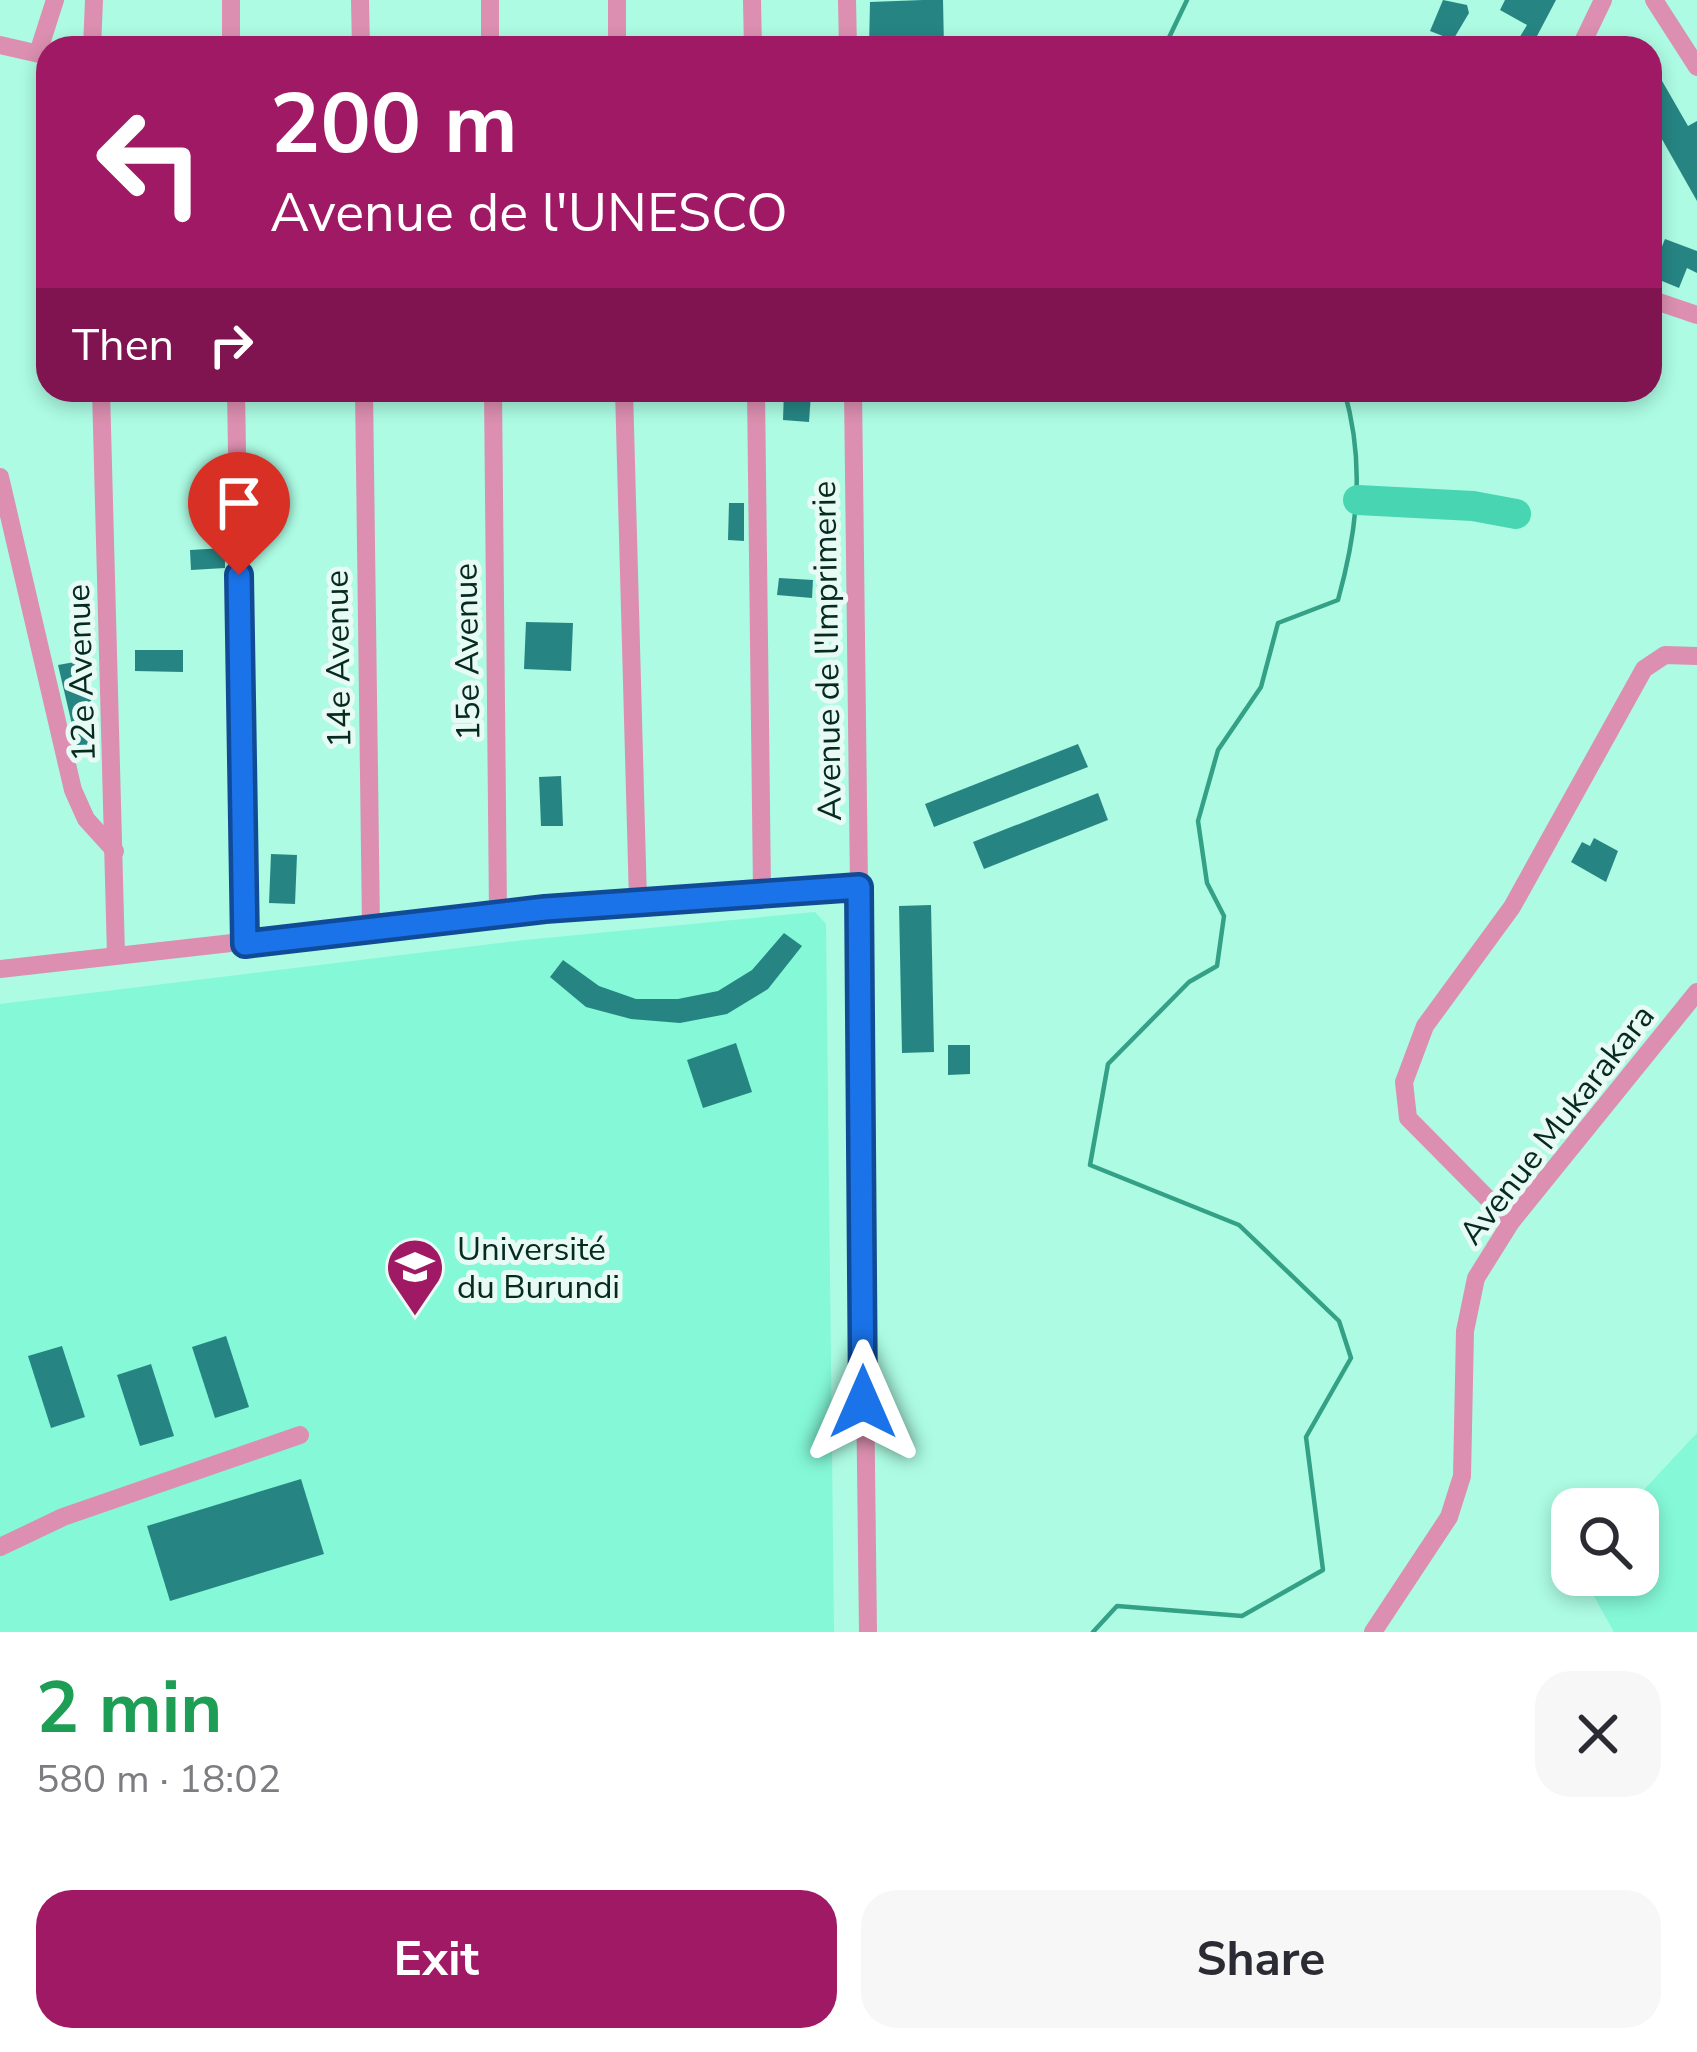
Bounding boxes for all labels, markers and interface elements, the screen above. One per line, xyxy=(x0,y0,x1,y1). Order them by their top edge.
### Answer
text: 200 m xyxy=(270,67,518,182)
icon: left xyxy=(72,84,228,240)
text: Avenue de l'UNESCO xyxy=(270,176,788,250)
icon: right xyxy=(198,312,264,378)
text: Then xyxy=(72,315,174,376)
pin xyxy=(188,452,290,575)
icon: arrive xyxy=(206,470,272,536)
street label: Avenue de l'Imprimerie xyxy=(802,481,853,821)
street label: 15e Avenue xyxy=(443,563,492,741)
street label: 14e Avenue xyxy=(314,570,363,748)
street label: 12e Avenue xyxy=(56,583,107,763)
street label: Avenue Mukarakara xyxy=(1449,995,1665,1254)
place label: Université du Burundi xyxy=(457,1227,620,1310)
school or university icon: Université du Burundi xyxy=(384,1236,446,1318)
position arrow xyxy=(800,1339,926,1465)
map controls xyxy=(1551,1488,1659,1596)
button: search xyxy=(1551,1488,1659,1596)
text: 2 min xyxy=(36,1659,222,1757)
button: close xyxy=(1535,1671,1661,1797)
text: 580 m · 18:02 xyxy=(36,1753,281,1806)
button: Exit xyxy=(36,1890,837,2028)
button: Share xyxy=(861,1890,1661,2028)

